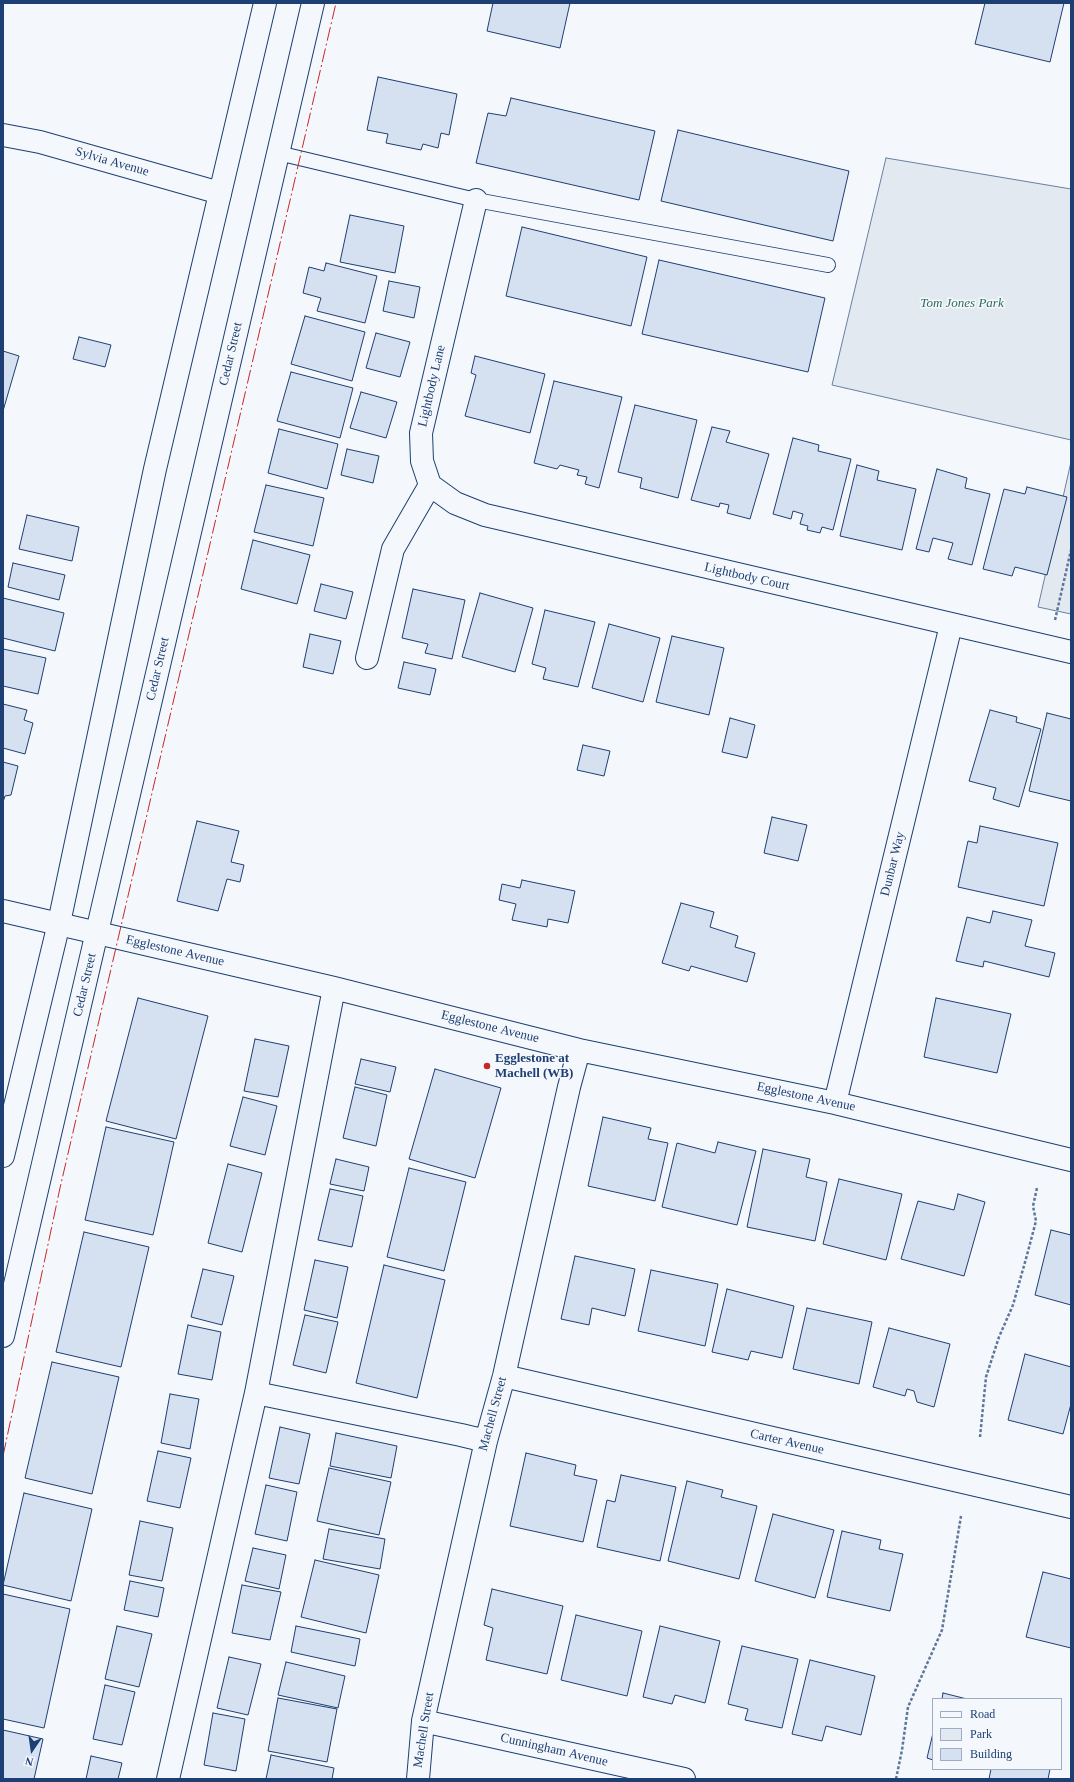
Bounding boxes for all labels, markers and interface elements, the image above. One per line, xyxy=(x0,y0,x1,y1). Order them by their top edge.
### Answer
street label: Sylvia Avenue xyxy=(73,144,151,180)
park label: Tom Jones Park xyxy=(920,296,1004,312)
street label: Cedar Street xyxy=(216,321,246,387)
street label: Lightbody Lane xyxy=(415,344,449,428)
street label: Lightbody Court xyxy=(703,560,791,594)
street label: Cedar Street xyxy=(143,636,173,702)
street label: Dunbar Way xyxy=(877,830,909,898)
street label: Egglestone Avenue xyxy=(124,932,226,970)
street label: Cedar Street xyxy=(70,952,100,1018)
street label: Egglestone Avenue xyxy=(439,1007,541,1047)
place label: Egglestone at Machell (WB) xyxy=(495,1051,573,1082)
marker: Egglestone at Machell (WB) xyxy=(482,1061,492,1071)
street label: Egglestone Avenue xyxy=(755,1079,857,1115)
street label: Machell Street xyxy=(476,1375,510,1453)
street label: Carter Avenue xyxy=(749,1426,825,1458)
street label: Machell Street xyxy=(410,1691,438,1769)
legend xyxy=(932,1698,1062,1770)
text: Road xyxy=(970,1707,995,1721)
text: Park xyxy=(970,1727,992,1741)
north arrow xyxy=(12,1730,52,1770)
street label: Cunningham Avenue xyxy=(499,1730,609,1770)
text: Building xyxy=(970,1747,1012,1761)
text: N xyxy=(24,1755,35,1768)

